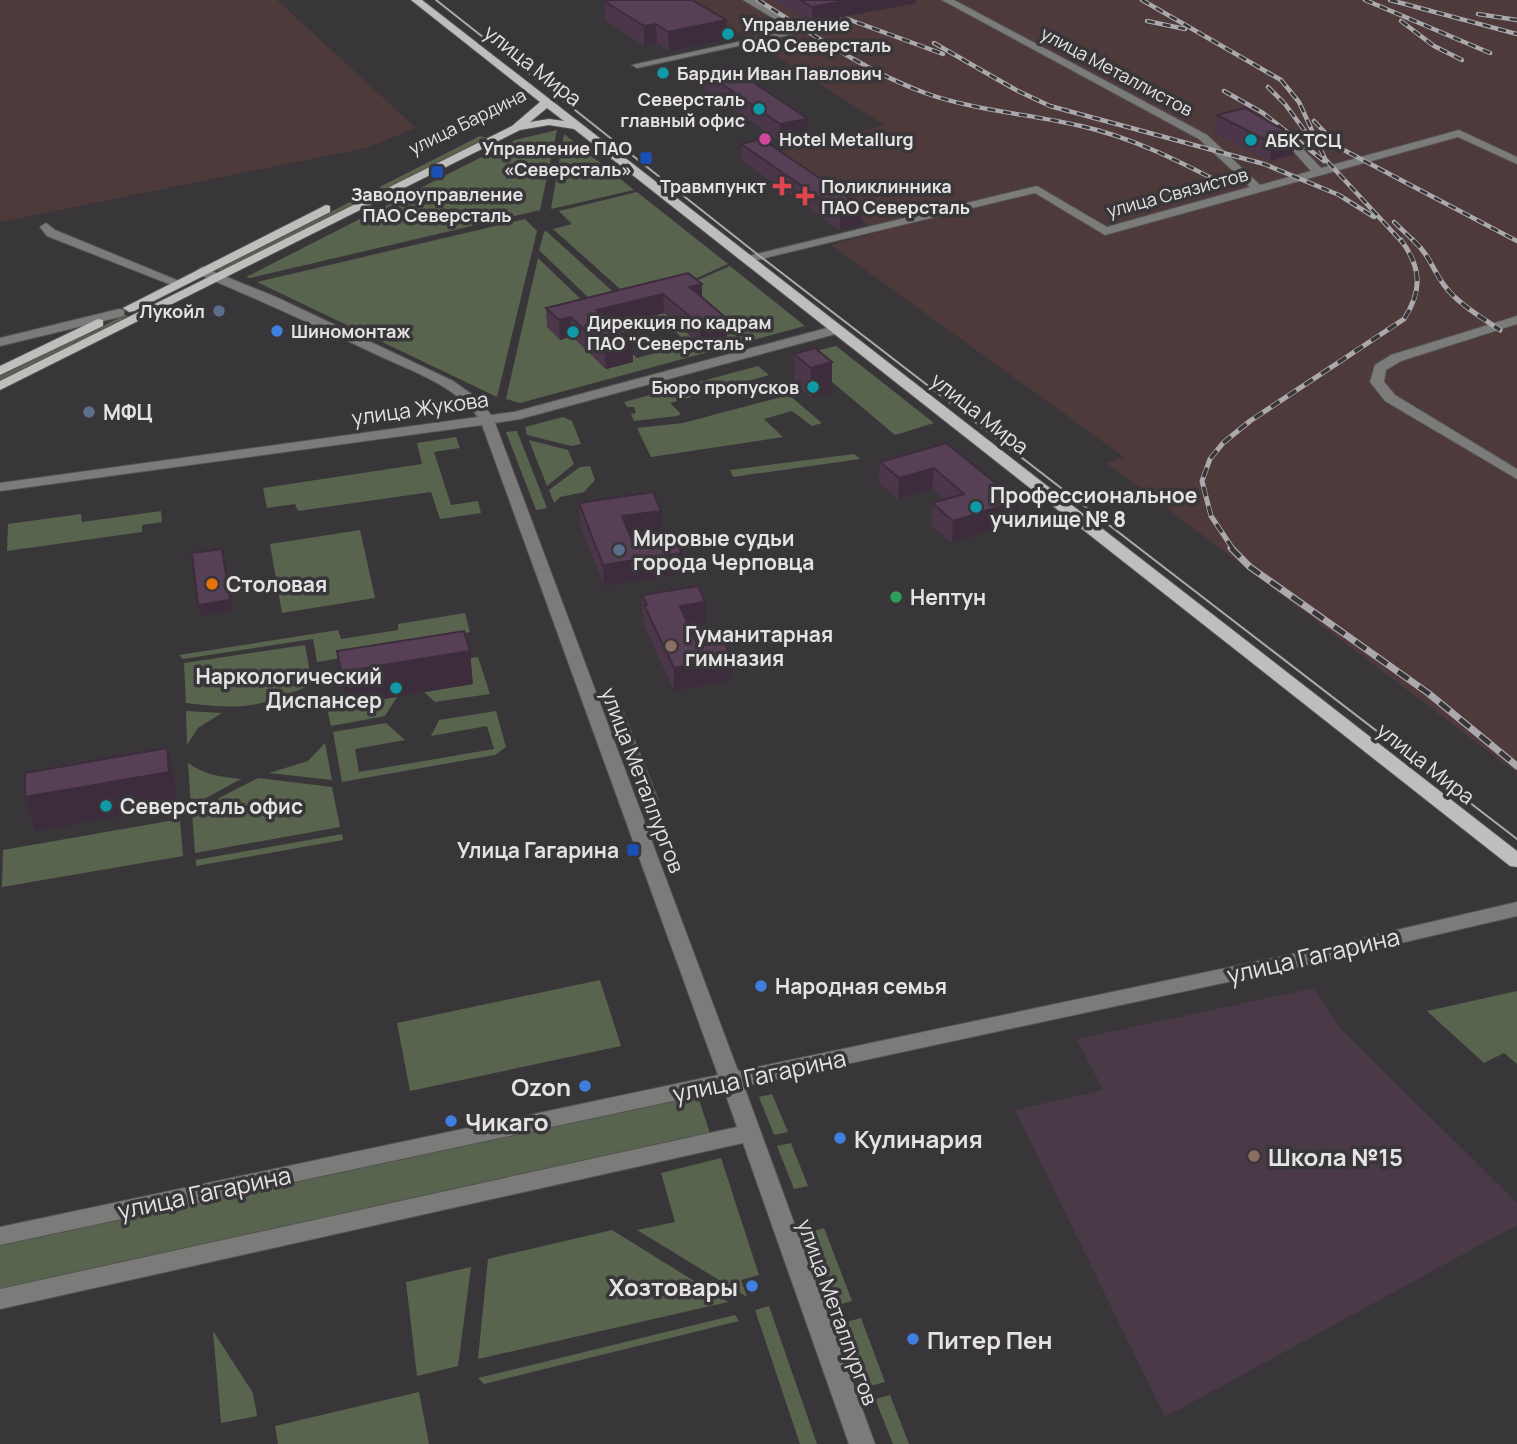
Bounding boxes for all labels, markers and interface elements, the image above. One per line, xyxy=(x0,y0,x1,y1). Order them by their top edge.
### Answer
place label: Управление OAO Северсталь xyxy=(742,12,891,57)
street label: улица Мира xyxy=(478,18,588,112)
street label: улица Металлистов xyxy=(1037,21,1197,121)
marker: Управление OAO Северсталь xyxy=(720,26,736,42)
place label: Бардин Иван Павлович xyxy=(677,61,882,85)
marker: Бардин Иван Павлович xyxy=(655,65,671,81)
street label: улица Бардина xyxy=(404,82,530,160)
place label: Северсталь главный офис xyxy=(620,87,745,132)
marker: Северсталь главный офис xyxy=(751,101,767,117)
place label: Hotel Metallurg xyxy=(779,127,914,151)
place label: АБК ТСЦ xyxy=(1265,128,1342,152)
marker: Hotel Metallurg xyxy=(757,131,773,147)
marker: АБК ТСЦ xyxy=(1243,132,1259,148)
place label: Управление ПАО «Северсталь» xyxy=(482,136,632,181)
marker: Управление ПАО «Северсталь» xyxy=(638,150,654,166)
street label: улица Связистов xyxy=(1104,162,1251,222)
marker: Заводоуправление ПАО Северсталь xyxy=(429,164,445,180)
place label: Травмпункт xyxy=(660,174,766,198)
place label: Поликлинника ПАО Северсталь xyxy=(821,174,970,219)
marker: Травмпункт xyxy=(772,176,792,196)
place label: Заводоуправление ПАО Северсталь xyxy=(351,182,523,227)
marker: Поликлинника ПАО Северсталь xyxy=(795,186,815,206)
place label: Лукойл xyxy=(139,299,205,323)
marker: Лукойл xyxy=(211,303,227,319)
place label: Дирекция по кадрам ПАО "Северсталь" xyxy=(587,310,772,355)
place label: Шиномонтаж xyxy=(291,319,410,343)
marker: Шиномонтаж xyxy=(269,323,285,339)
marker: Дирекция по кадрам ПАО "Северсталь" xyxy=(565,324,581,340)
street label: улица Мира xyxy=(925,366,1035,460)
place label: Бюро пропусков xyxy=(652,375,799,399)
marker: Бюро пропусков xyxy=(805,379,821,395)
street label: улица Жукова xyxy=(350,385,490,431)
place label: МФЦ xyxy=(103,398,152,426)
marker: МФЦ xyxy=(81,404,97,420)
place label: Профессиональное училище № 8 xyxy=(990,481,1197,533)
marker: Профессиональное училище № 8 xyxy=(968,499,984,515)
place label: Мировые судьи города Черповца xyxy=(633,524,814,576)
marker: Мировые судьи города Черповца xyxy=(611,542,627,558)
place label: Столовая xyxy=(226,570,327,598)
marker: Столовая xyxy=(204,576,220,592)
place label: Нептун xyxy=(910,583,986,611)
marker: Нептун xyxy=(888,589,904,605)
place label: Гуманитарная гимназия xyxy=(685,620,833,672)
marker: Гуманитарная гимназия xyxy=(663,638,679,654)
place label: Наркологический Диспансер xyxy=(196,662,382,714)
marker: Наркологический Диспансер xyxy=(388,680,404,696)
street label: улица Металлургов xyxy=(595,683,691,877)
street label: улица Мира xyxy=(1371,716,1481,810)
place label: Северсталь офис xyxy=(120,792,303,820)
marker: Северсталь офис xyxy=(98,798,114,814)
place label: Улица Гагарина xyxy=(457,836,619,864)
marker: Улица Гагарина xyxy=(625,842,641,858)
street label: улица Гагарина xyxy=(1223,919,1403,991)
place label: Народная семья xyxy=(775,972,947,1000)
marker: Народная семья xyxy=(753,978,769,994)
street label: улица Гагарина xyxy=(669,1041,849,1109)
place label: Ozon xyxy=(511,1070,571,1103)
marker: Ozon xyxy=(577,1078,593,1094)
place label: Чикаго xyxy=(465,1105,549,1138)
marker: Чикаго xyxy=(443,1113,459,1129)
place label: Кулинария xyxy=(854,1122,983,1155)
marker: Кулинария xyxy=(832,1130,848,1146)
place label: Школа №15 xyxy=(1268,1140,1403,1173)
marker: Школа №15 xyxy=(1246,1148,1262,1164)
street label: улица Гагарина xyxy=(114,1158,294,1226)
street label: улица Металлургов xyxy=(791,1215,885,1409)
place label: Хозтовары xyxy=(609,1270,738,1303)
marker: Хозтовары xyxy=(744,1278,760,1294)
place label: Питер Пен xyxy=(927,1323,1053,1356)
marker: Питер Пен xyxy=(905,1331,921,1347)

